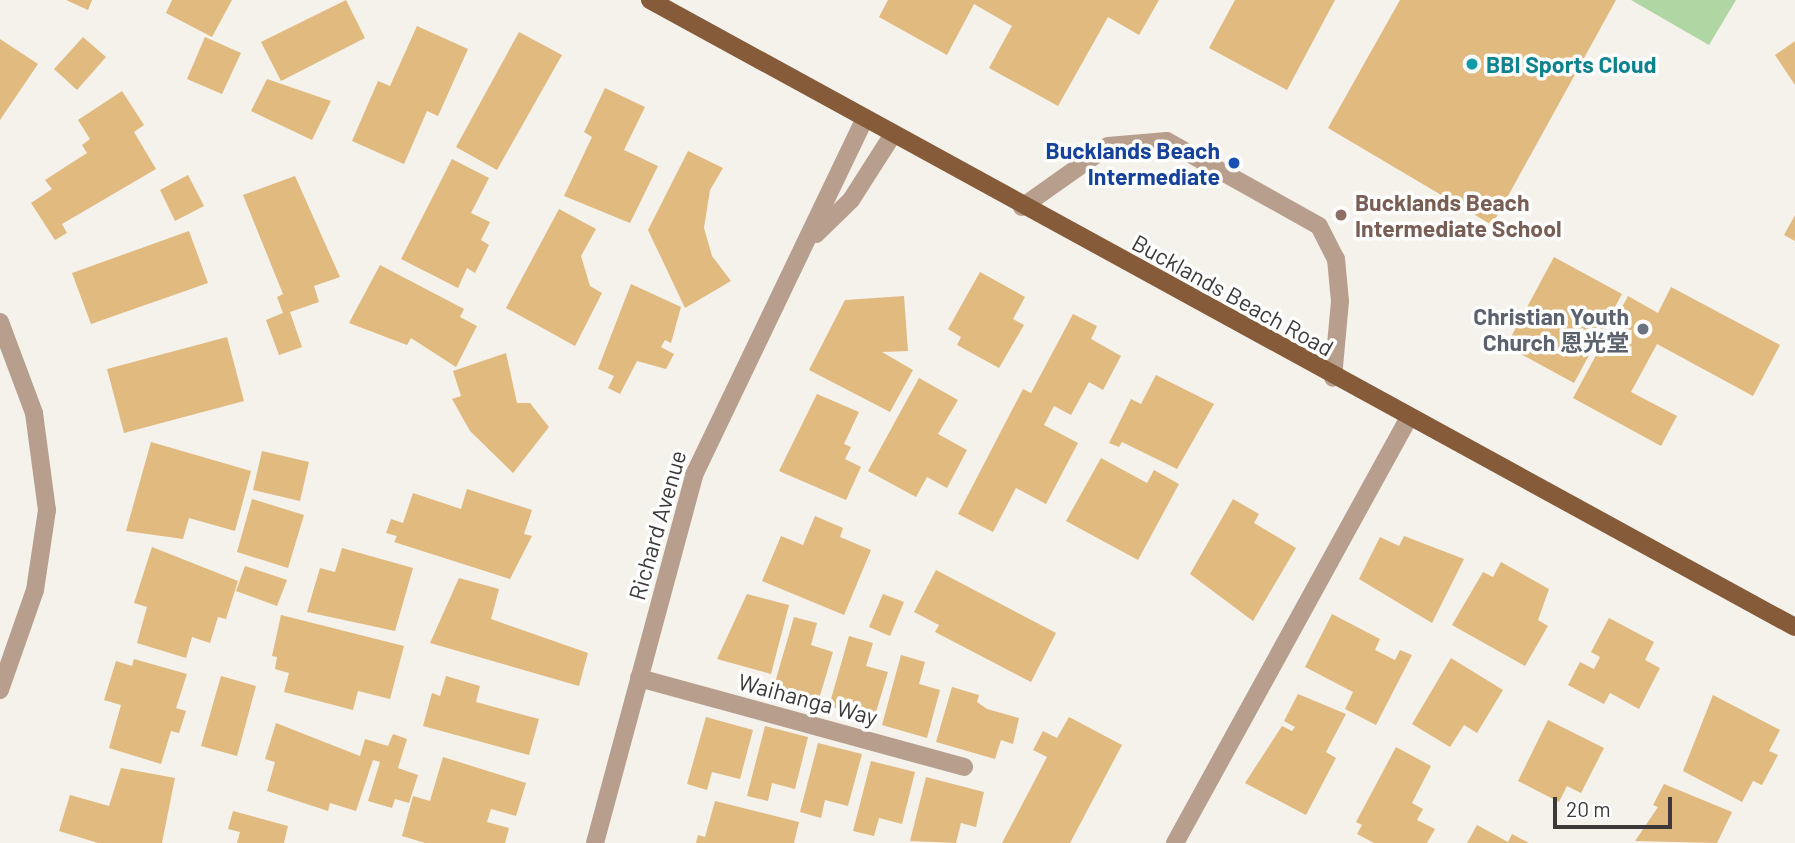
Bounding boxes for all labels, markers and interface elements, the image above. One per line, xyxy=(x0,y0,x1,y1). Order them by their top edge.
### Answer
place label: BBI Sports Cloud xyxy=(1486,50,1656,78)
marker: BBI Sports Cloud xyxy=(1464,56,1480,72)
place label: Bucklands Beach Intermediate xyxy=(1046,136,1220,190)
marker: Bucklands Beach Intermediate xyxy=(1226,155,1242,171)
place label: Bucklands Beach Intermediate School xyxy=(1355,188,1562,242)
marker: Bucklands Beach Intermediate School xyxy=(1333,207,1349,223)
street label: Bucklands Beach Road xyxy=(1128,228,1338,362)
place label: Christian Youth Church 恩光堂 xyxy=(1473,302,1629,356)
marker: Christian Youth Church 恩光堂 xyxy=(1635,321,1651,337)
street label: Richard Avenue xyxy=(622,447,692,603)
street label: Waihanga Way xyxy=(735,667,881,731)
scale bar xyxy=(1557,784,1676,828)
text: 20 m xyxy=(1566,796,1611,821)

